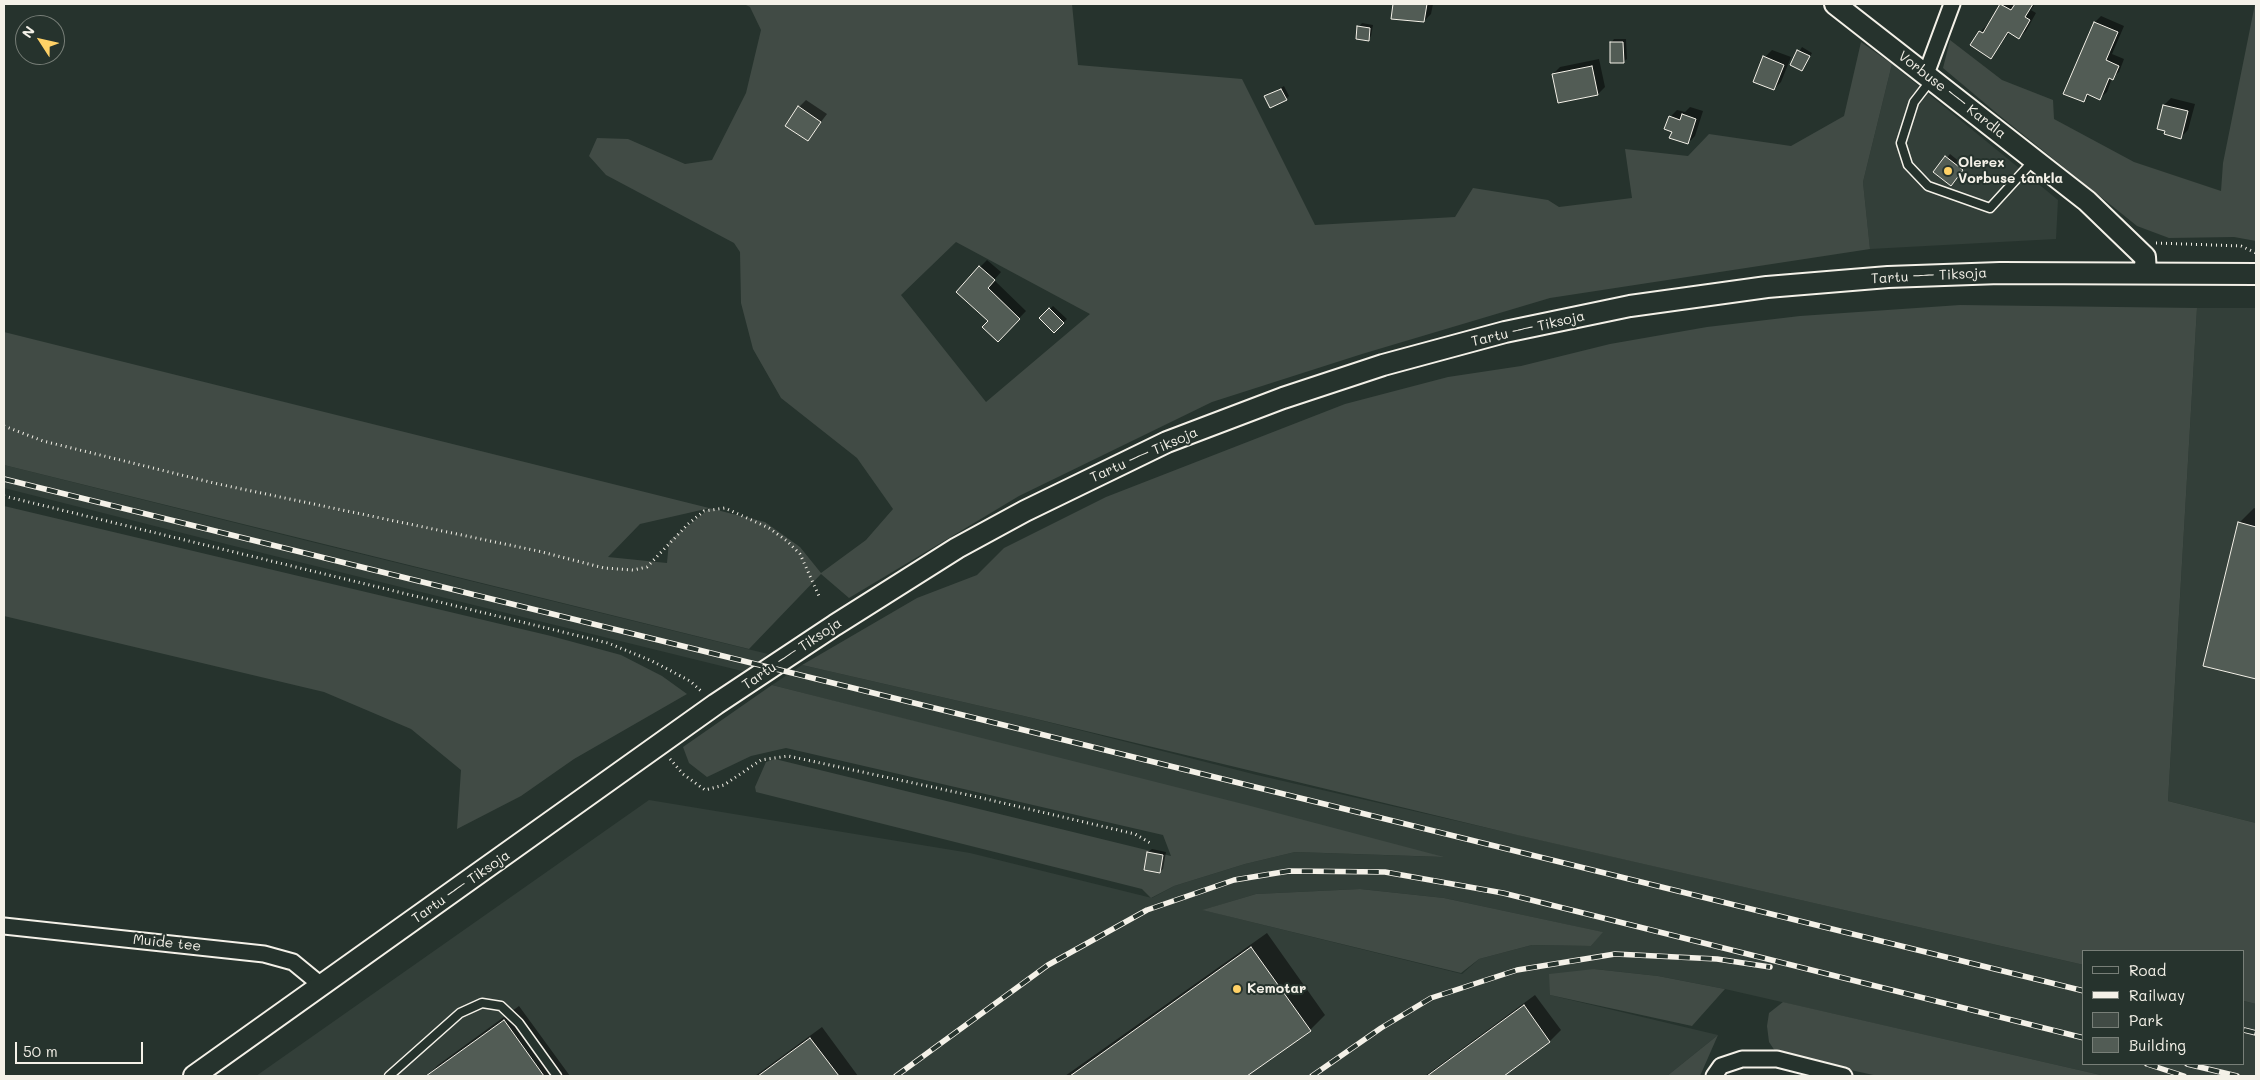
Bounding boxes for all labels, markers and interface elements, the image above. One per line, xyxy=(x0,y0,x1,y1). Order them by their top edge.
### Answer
north arrow xyxy=(15,15,65,65)
text: N xyxy=(17,22,39,41)
street label: Vorbuse — Kardla xyxy=(1895,48,2009,142)
place label: Olerex Vorbuse tankla xyxy=(1958,155,2063,188)
marker: Olerex Vorbuse tankla xyxy=(1942,165,1954,177)
street label: Tartu — Tiksoja xyxy=(1871,265,1987,287)
street label: Tartu — Tiksoja xyxy=(1470,308,1586,350)
street label: Tartu — Tiksoja xyxy=(1088,424,1200,486)
street label: Tartu — Tiksoja xyxy=(739,615,845,693)
street label: Tartu — Tiksoja xyxy=(409,847,513,927)
street label: Muide tee xyxy=(132,931,202,955)
legend xyxy=(2082,950,2245,1065)
text: Road xyxy=(2129,960,2166,980)
place label: Kemotar xyxy=(1247,981,1306,997)
marker: Kemotar xyxy=(1231,983,1243,995)
text: Railway xyxy=(2129,985,2185,1005)
text: Park xyxy=(2129,1010,2163,1030)
scale bar xyxy=(18,1032,145,1064)
text: Building xyxy=(2129,1035,2186,1055)
text: 50 m xyxy=(23,1041,58,1061)

